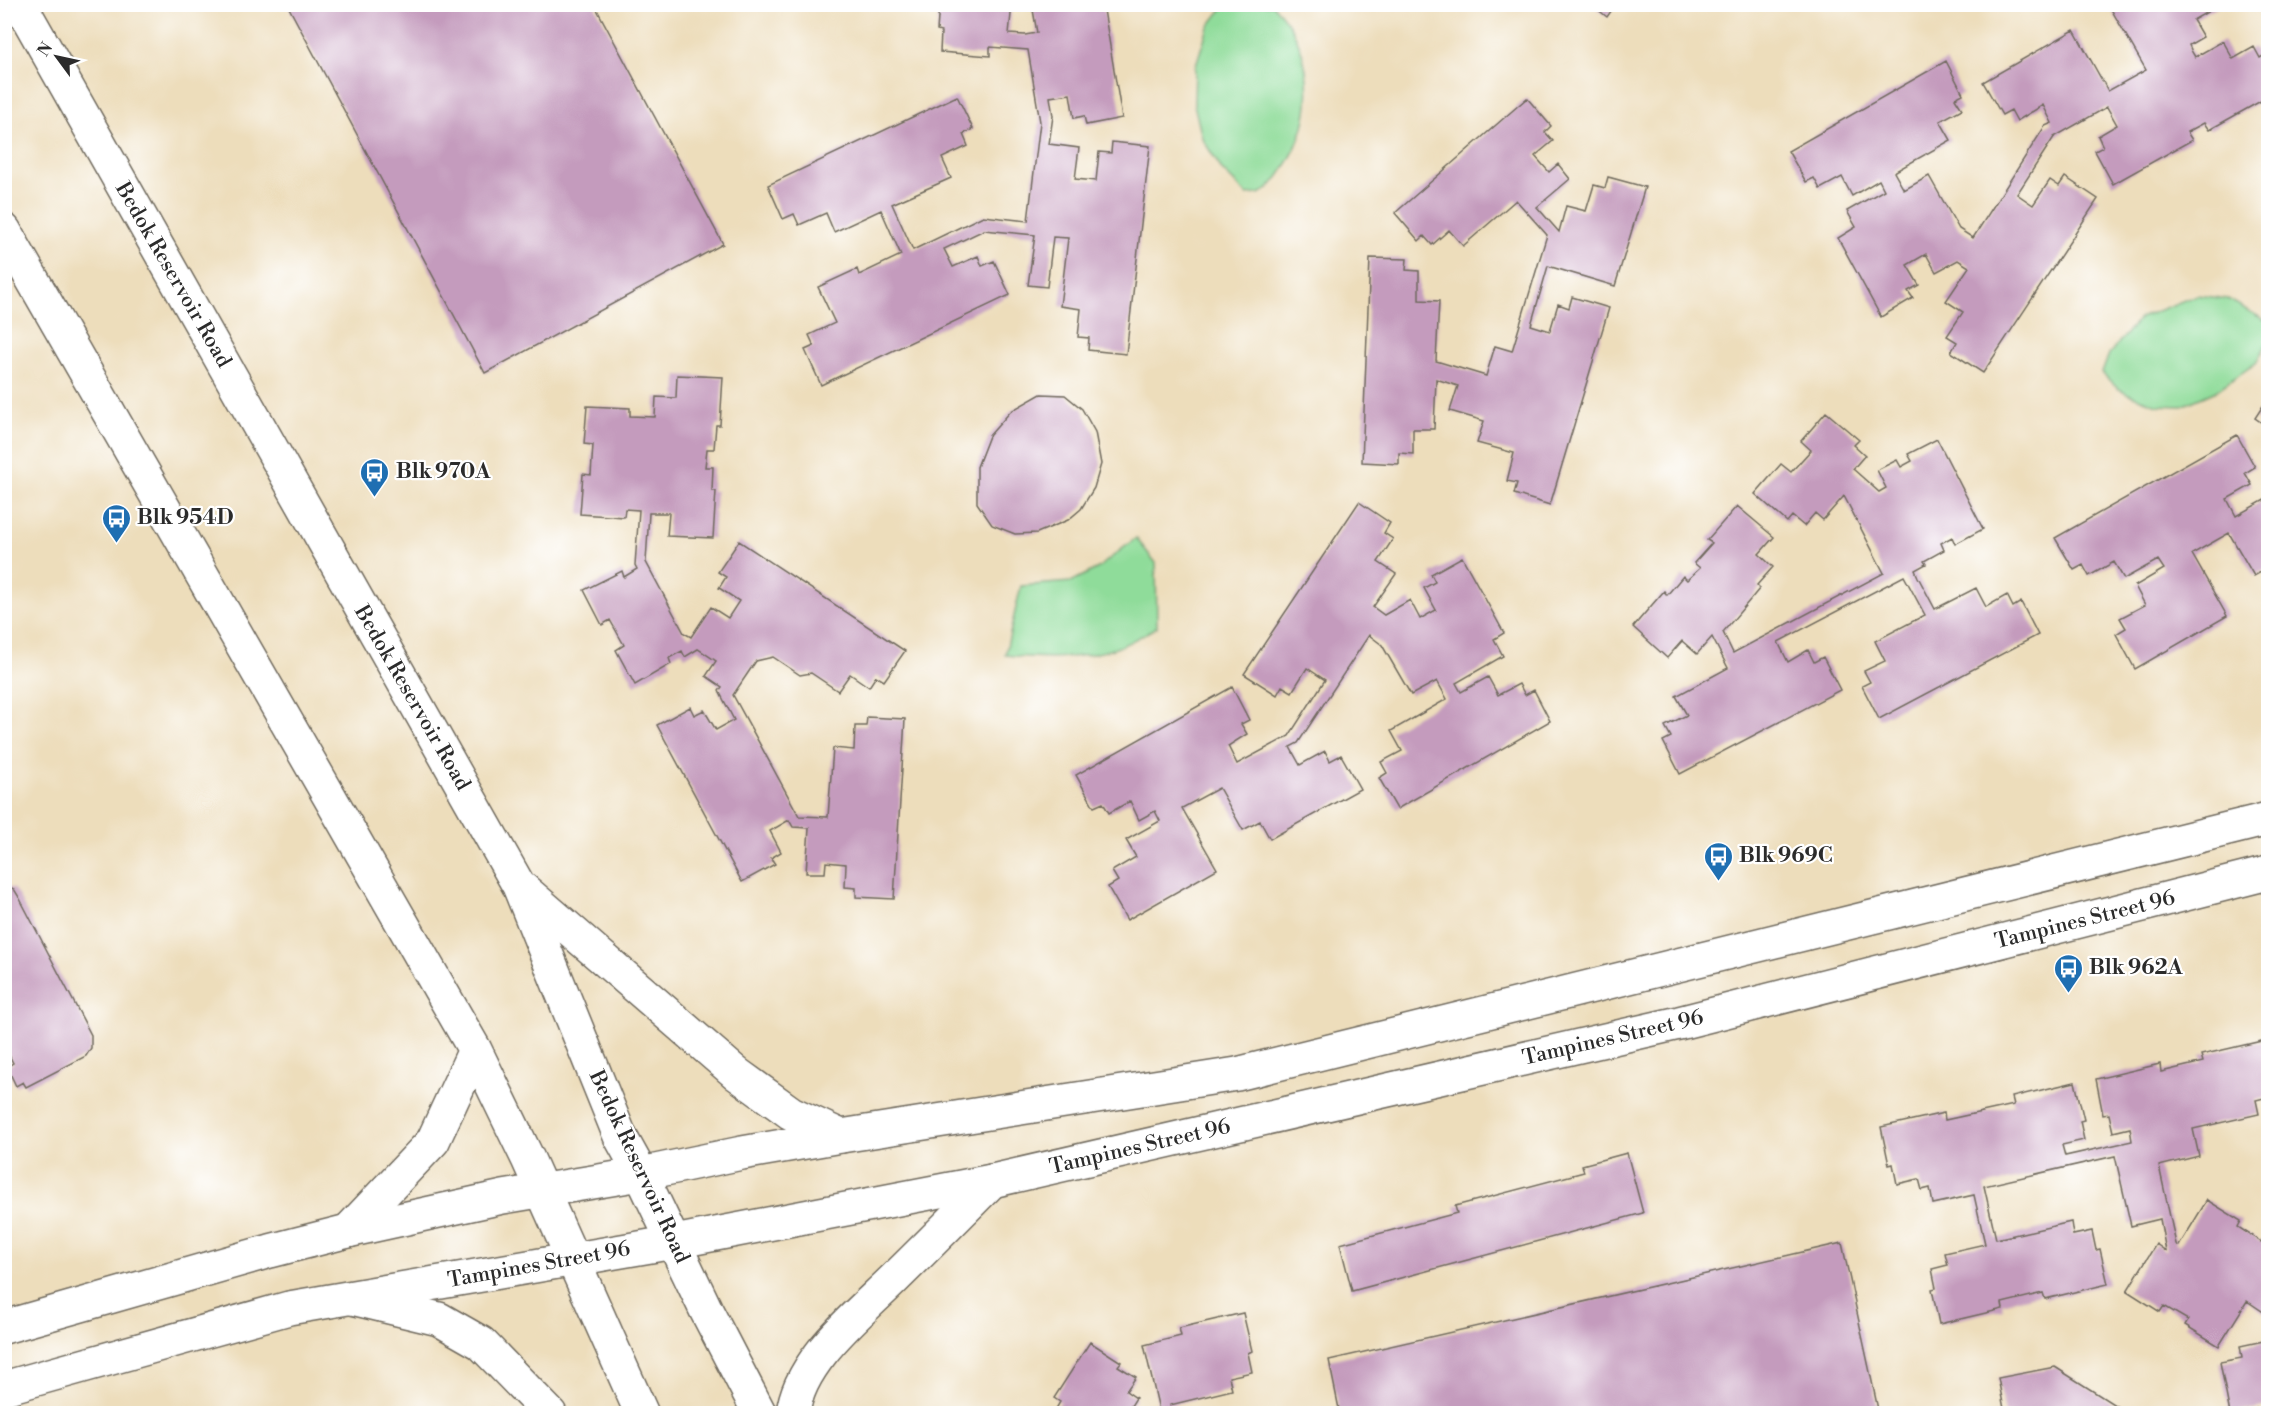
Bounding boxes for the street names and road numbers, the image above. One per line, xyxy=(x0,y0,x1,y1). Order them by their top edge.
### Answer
street label: Bedok Reservoir Road xyxy=(109,177,237,372)
street label: Bedok Reservoir Road xyxy=(348,600,476,795)
street label: Tampines Street 96 xyxy=(1992,885,2178,955)
street label: Tampines Street 96 xyxy=(1520,1004,1706,1071)
street label: Bedok Reservoir Road xyxy=(582,1066,695,1268)
street label: Tampines Street 96 xyxy=(1047,1113,1233,1180)
street label: Tampines Street 96 xyxy=(446,1236,633,1294)

